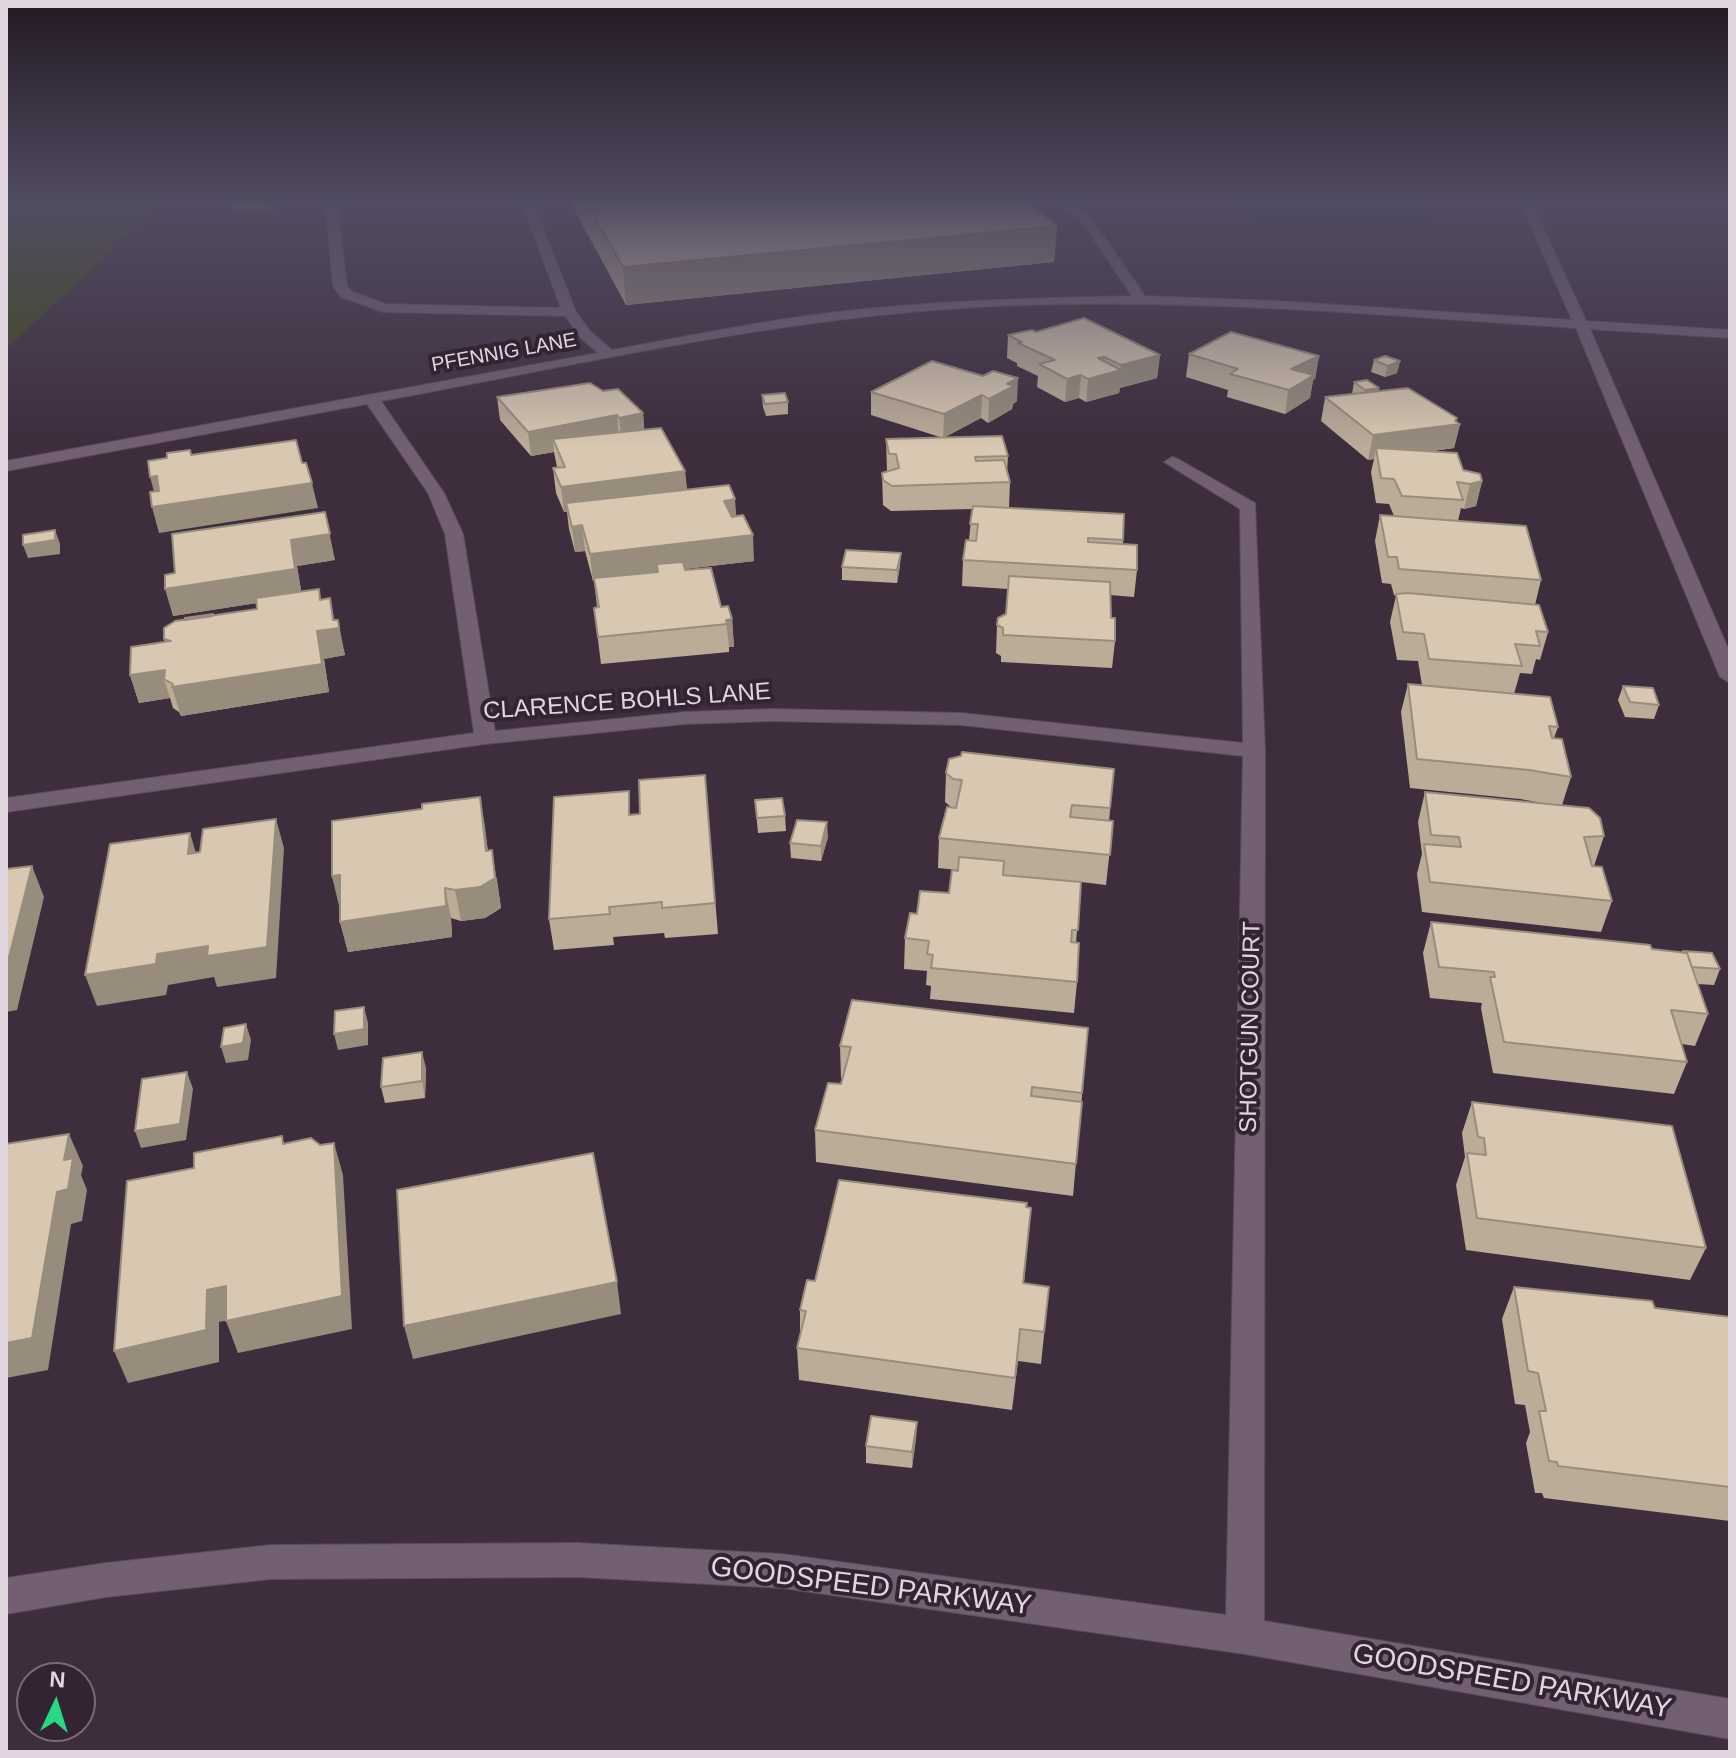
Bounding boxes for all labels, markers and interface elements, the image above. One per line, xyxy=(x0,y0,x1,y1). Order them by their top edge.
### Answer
street label: PFENNIG LANE xyxy=(430,328,578,378)
street label: CLARENCE BOHLS LANE xyxy=(482,678,772,726)
street label: SHOTGUN COURT xyxy=(1235,921,1267,1133)
street label: GOODSPEED PARKWAY xyxy=(709,1551,1033,1623)
street label: GOODSPEED PARKWAY xyxy=(1350,1637,1674,1727)
north arrow xyxy=(16,1662,96,1742)
text: N xyxy=(49,1667,66,1693)

